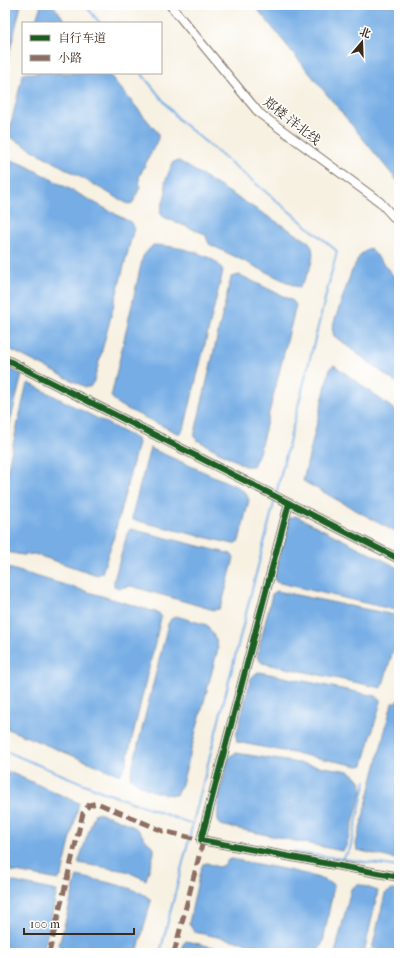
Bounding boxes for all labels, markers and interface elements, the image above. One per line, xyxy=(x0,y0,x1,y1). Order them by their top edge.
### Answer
legend xyxy=(22,22,162,74)
north arrow xyxy=(342,22,382,62)
text: 北 xyxy=(358,25,372,41)
text: 自行车道 xyxy=(58,31,106,45)
text: 小路 xyxy=(58,51,82,65)
street label: 郑楼-洋北线 xyxy=(260,94,324,148)
scale bar xyxy=(24,910,134,936)
text: 100 m xyxy=(30,917,60,931)

